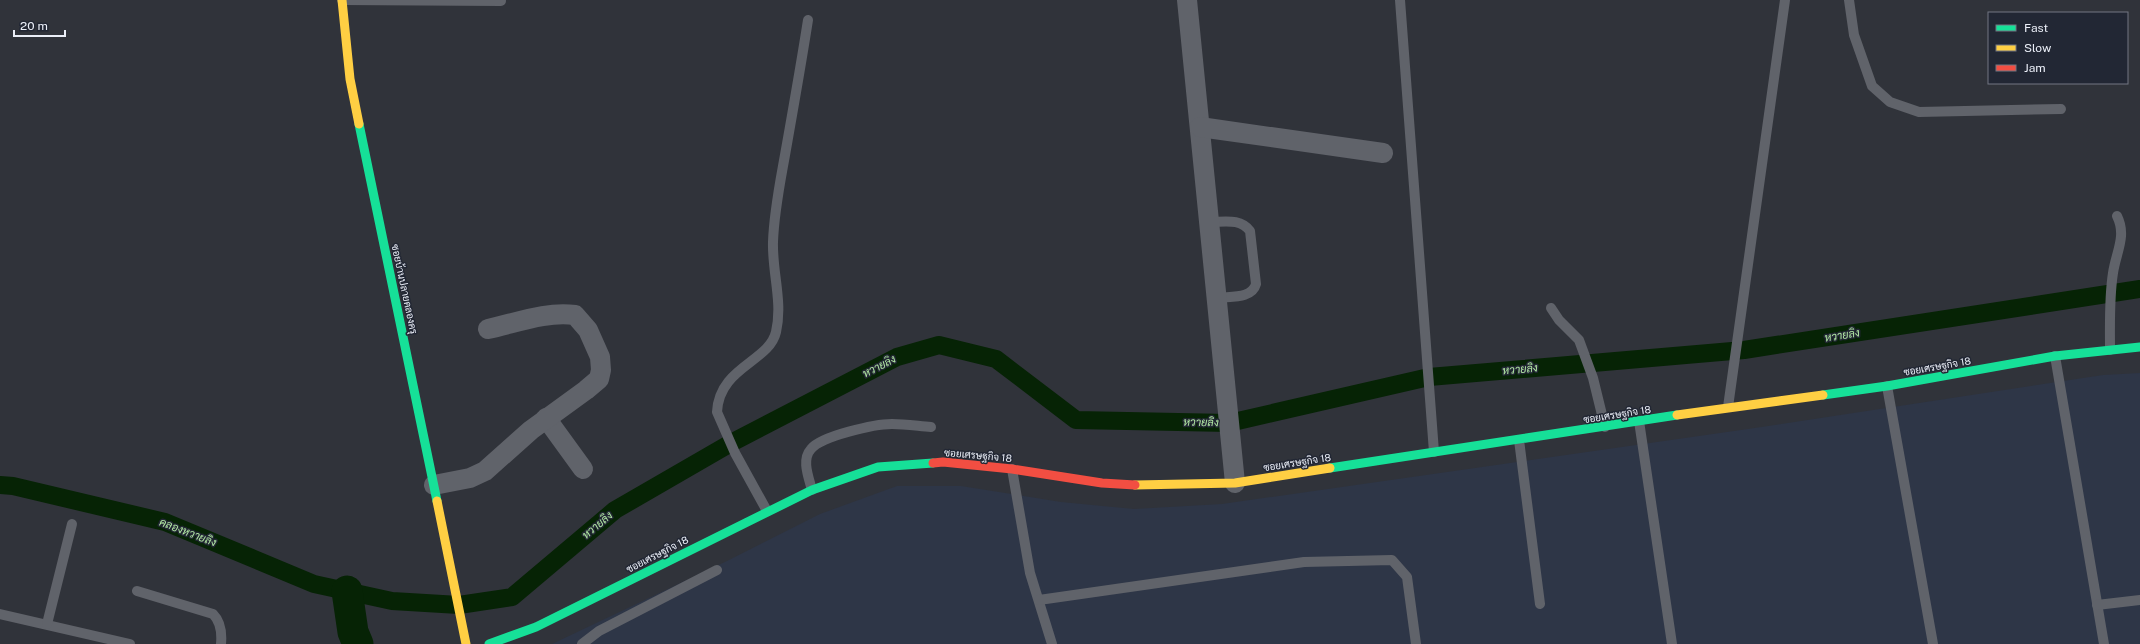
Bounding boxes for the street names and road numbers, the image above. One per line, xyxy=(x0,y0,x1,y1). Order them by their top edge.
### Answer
street label: ซอยบ้านปลายคลองครุ xyxy=(388,243,420,336)
street label: ซอยเศรษฐกิจ 18 xyxy=(1902,354,1972,380)
street label: ซอยเศรษฐกิจ 18 xyxy=(1582,403,1652,427)
street label: ซอยเศรษฐกิจ 18 xyxy=(943,446,1012,466)
street label: ซอยเศรษฐกิจ 18 xyxy=(1262,451,1332,475)
street label: ซอยเศรษฐกิจ 18 xyxy=(624,533,691,577)

